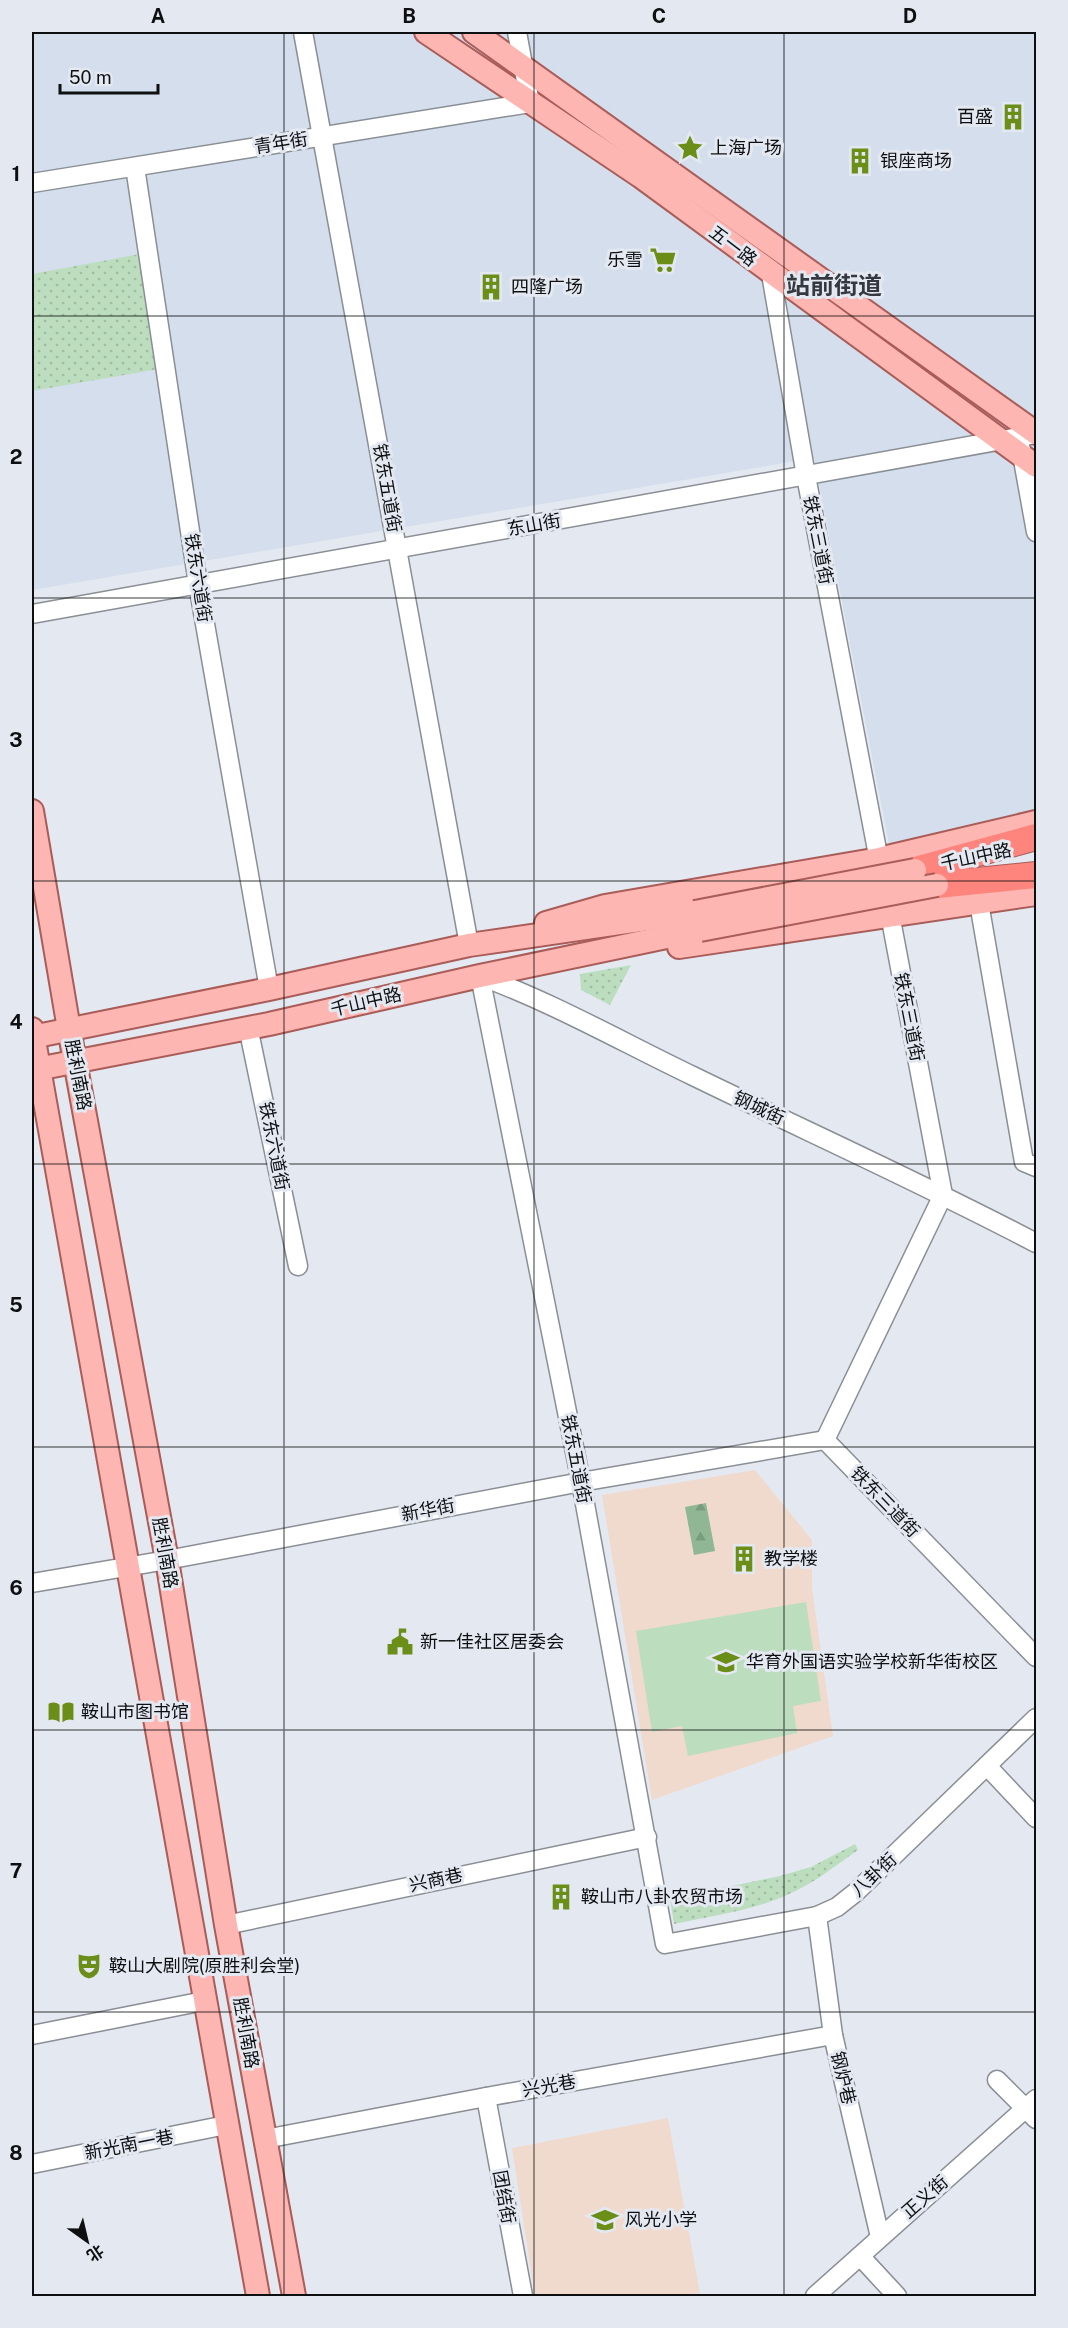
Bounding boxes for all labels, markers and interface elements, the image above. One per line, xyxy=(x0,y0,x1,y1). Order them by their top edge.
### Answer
text: A xyxy=(151,4,165,28)
text: B xyxy=(402,4,416,28)
text: C xyxy=(652,4,666,28)
text: D xyxy=(903,4,917,28)
scale bar xyxy=(60,57,158,95)
text: 50 m xyxy=(69,67,112,88)
building icon: 百盛 xyxy=(998,102,1028,132)
place label: 百盛 xyxy=(957,106,993,127)
street label: 青年街 xyxy=(253,128,309,157)
place icon: 上海广场 xyxy=(675,133,705,163)
place label: 上海广场 xyxy=(710,137,782,158)
building icon: 银座商场 xyxy=(845,146,875,176)
place label: 银座商场 xyxy=(880,150,952,171)
text: 1 xyxy=(12,162,20,186)
street label: 五一路 xyxy=(705,221,761,270)
supermarket icon: 乐雪 xyxy=(648,245,678,275)
place label: 乐雪 xyxy=(607,249,643,270)
district label: 站前街道 xyxy=(786,271,882,299)
building icon: 四隆广场 xyxy=(476,272,506,302)
place label: 四隆广场 xyxy=(511,276,583,297)
street label: 铁东五道街 xyxy=(369,442,406,534)
text: 2 xyxy=(10,445,22,469)
street label: 铁东三道街 xyxy=(800,494,837,586)
street label: 东山街 xyxy=(506,509,562,540)
street label: 铁东六道街 xyxy=(181,532,216,624)
text: 3 xyxy=(9,728,23,752)
street label: 千山中路 xyxy=(938,839,1013,874)
street label: 铁东三道街 xyxy=(891,971,928,1063)
street label: 千山中路 xyxy=(328,983,403,1020)
text: 4 xyxy=(9,1010,23,1034)
street label: 胜利南路 xyxy=(61,1038,96,1112)
street label: 钢城街 xyxy=(730,1087,788,1128)
street label: 铁东六道街 xyxy=(256,1100,293,1192)
text: 5 xyxy=(9,1293,23,1317)
street label: 铁东五道街 xyxy=(558,1413,595,1505)
street label: 铁东三道街 xyxy=(847,1462,924,1541)
street label: 新华街 xyxy=(399,1494,456,1525)
street label: 胜利南路 xyxy=(149,1516,182,1590)
building icon: 教学楼 xyxy=(729,1544,759,1574)
place label: 教学楼 xyxy=(764,1548,818,1569)
text: 6 xyxy=(9,1576,23,1600)
public building icon: 新一佳社区居委会 xyxy=(385,1627,415,1657)
place label: 新一佳社区居委会 xyxy=(420,1631,564,1652)
school or university icon: 华育外国语实验学校新华街校区 xyxy=(711,1647,741,1677)
place label: 华育外国语实验学校新华街校区 xyxy=(746,1651,998,1672)
library icon: 鞍山市图书馆 xyxy=(46,1697,76,1727)
place label: 鞍山市图书馆 xyxy=(81,1701,189,1722)
street label: 八卦街 xyxy=(847,1849,901,1901)
text: 7 xyxy=(10,1859,22,1883)
street label: 兴商巷 xyxy=(407,1864,464,1895)
building icon: 鞍山市八卦农贸市场 xyxy=(546,1882,576,1912)
place label: 鞍山市八卦农贸市场 xyxy=(581,1886,743,1907)
theatre icon: 鞍山大剧院(原胜利会堂) xyxy=(74,1951,104,1981)
place label: 鞍山大剧院(原胜利会堂) xyxy=(109,1955,300,1976)
street label: 胜利南路 xyxy=(230,1996,263,2070)
street label: 钢炉巷 xyxy=(827,2049,860,2107)
street label: 兴光巷 xyxy=(521,2070,577,2101)
street label: 新光南一巷 xyxy=(83,2126,175,2163)
text: 8 xyxy=(9,2141,23,2165)
street label: 团结街 xyxy=(489,2169,520,2225)
street label: 正义街 xyxy=(897,2171,952,2222)
school or university icon: 风光小学 xyxy=(590,2205,620,2235)
place label: 风光小学 xyxy=(625,2209,697,2230)
north arrow xyxy=(57,2211,117,2271)
text: 北 xyxy=(83,2241,107,2265)

